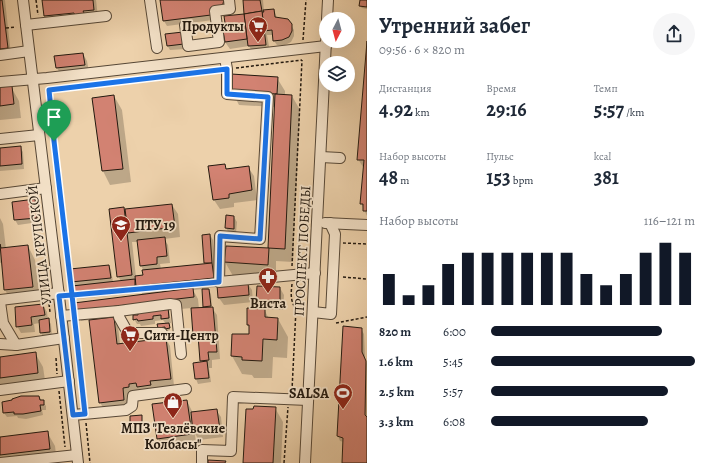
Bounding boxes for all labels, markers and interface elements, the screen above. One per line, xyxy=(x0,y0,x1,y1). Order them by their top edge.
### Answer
text: Утренний забег xyxy=(379,11,530,41)
north arrow xyxy=(319,12,355,48)
map controls xyxy=(319,12,355,92)
button: share xyxy=(653,13,695,55)
supermarket icon: Продукты xyxy=(247,15,269,43)
place label: Продукты xyxy=(182,17,244,36)
text: 09:56 · 6 × 820 m xyxy=(379,41,465,58)
button: layers xyxy=(319,56,355,92)
text: Дистанция xyxy=(379,81,431,96)
text: Время xyxy=(486,81,516,96)
text: Темп xyxy=(594,81,618,96)
text: 4.92 xyxy=(379,96,413,123)
text: 29:16 xyxy=(486,96,527,123)
text: 5:57 xyxy=(594,96,624,123)
pin xyxy=(37,100,71,141)
text: km xyxy=(413,105,430,120)
text: /km xyxy=(624,105,644,120)
icon: arrive xyxy=(43,106,65,128)
text: Набор высоты xyxy=(379,149,446,164)
text: Пульс xyxy=(486,149,514,164)
text: kcal xyxy=(594,149,611,164)
text: 48 xyxy=(379,164,398,191)
text: 153 xyxy=(486,164,511,191)
text: 381 xyxy=(594,164,619,191)
text: m xyxy=(398,173,409,188)
text: bpm xyxy=(511,173,533,188)
street label: УЛИЦА КРУПСКОЙ xyxy=(23,184,56,306)
street label: ПРОСПЕКТ ПОБЕДЫ xyxy=(290,185,315,317)
text: Набор высоты xyxy=(379,212,459,229)
text: 116–121 m xyxy=(644,212,695,229)
school or university icon: ПТУ 19 xyxy=(110,214,132,242)
place label: ПТУ 19 xyxy=(135,216,176,235)
pharmacy icon: Виста xyxy=(257,266,279,294)
place label: Виста xyxy=(250,294,286,313)
text: 820 m xyxy=(379,323,411,340)
text: 6:00 xyxy=(443,323,466,340)
supermarket icon: Сити-Центр xyxy=(119,324,141,352)
place label: Сити-Центр xyxy=(144,326,219,345)
text: 1.6 km xyxy=(379,353,413,370)
text: 5:45 xyxy=(443,353,463,370)
sports icon: SALSA xyxy=(332,382,354,410)
text: 2.5 km xyxy=(379,383,414,400)
text: 5:57 xyxy=(443,383,463,400)
place label: SALSA xyxy=(289,384,329,403)
shop icon: МПЗ "Гезлёвские Колбасы" xyxy=(162,391,184,419)
text: 3.3 km xyxy=(379,413,414,430)
text: 6:08 xyxy=(443,413,465,430)
place label: МПЗ "Гезлёвские Колбасы" xyxy=(121,419,226,454)

